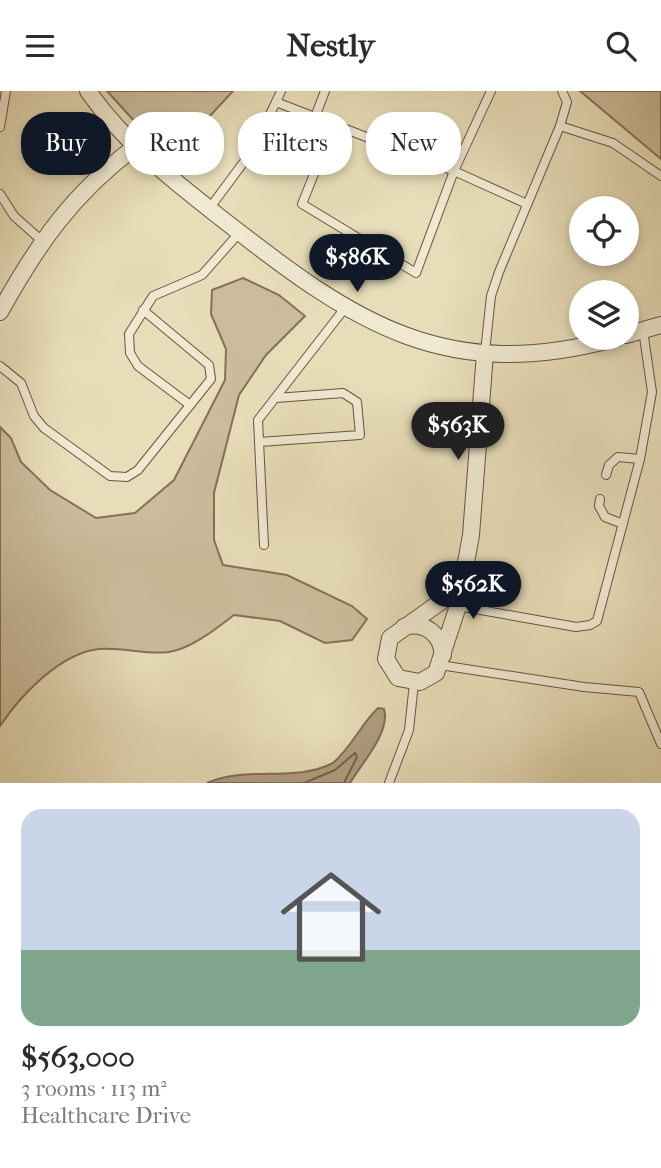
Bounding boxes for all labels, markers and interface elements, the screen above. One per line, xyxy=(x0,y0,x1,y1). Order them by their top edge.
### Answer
icon: menu xyxy=(21,27,59,65)
text: Nestly xyxy=(287,27,375,64)
icon: search xyxy=(602,27,640,65)
chip: Buy xyxy=(21,112,111,175)
chip: Rent xyxy=(125,112,224,175)
chip: Filters xyxy=(238,112,352,175)
chip: New xyxy=(366,112,461,175)
map controls xyxy=(569,196,639,350)
button: locate xyxy=(569,196,639,266)
pin: $586K xyxy=(308,235,406,294)
text: $586K xyxy=(325,243,389,270)
button: layers xyxy=(569,280,639,350)
pin: $563K xyxy=(409,403,507,462)
text: $563K xyxy=(427,411,489,438)
pin: $562K xyxy=(424,561,522,621)
text: $562K xyxy=(441,570,505,597)
icon: home xyxy=(268,854,394,980)
text: $563,000 xyxy=(21,1040,135,1075)
text: 3 rooms · 113 m² xyxy=(21,1075,167,1102)
text: Healthcare Drive xyxy=(21,1102,191,1129)

